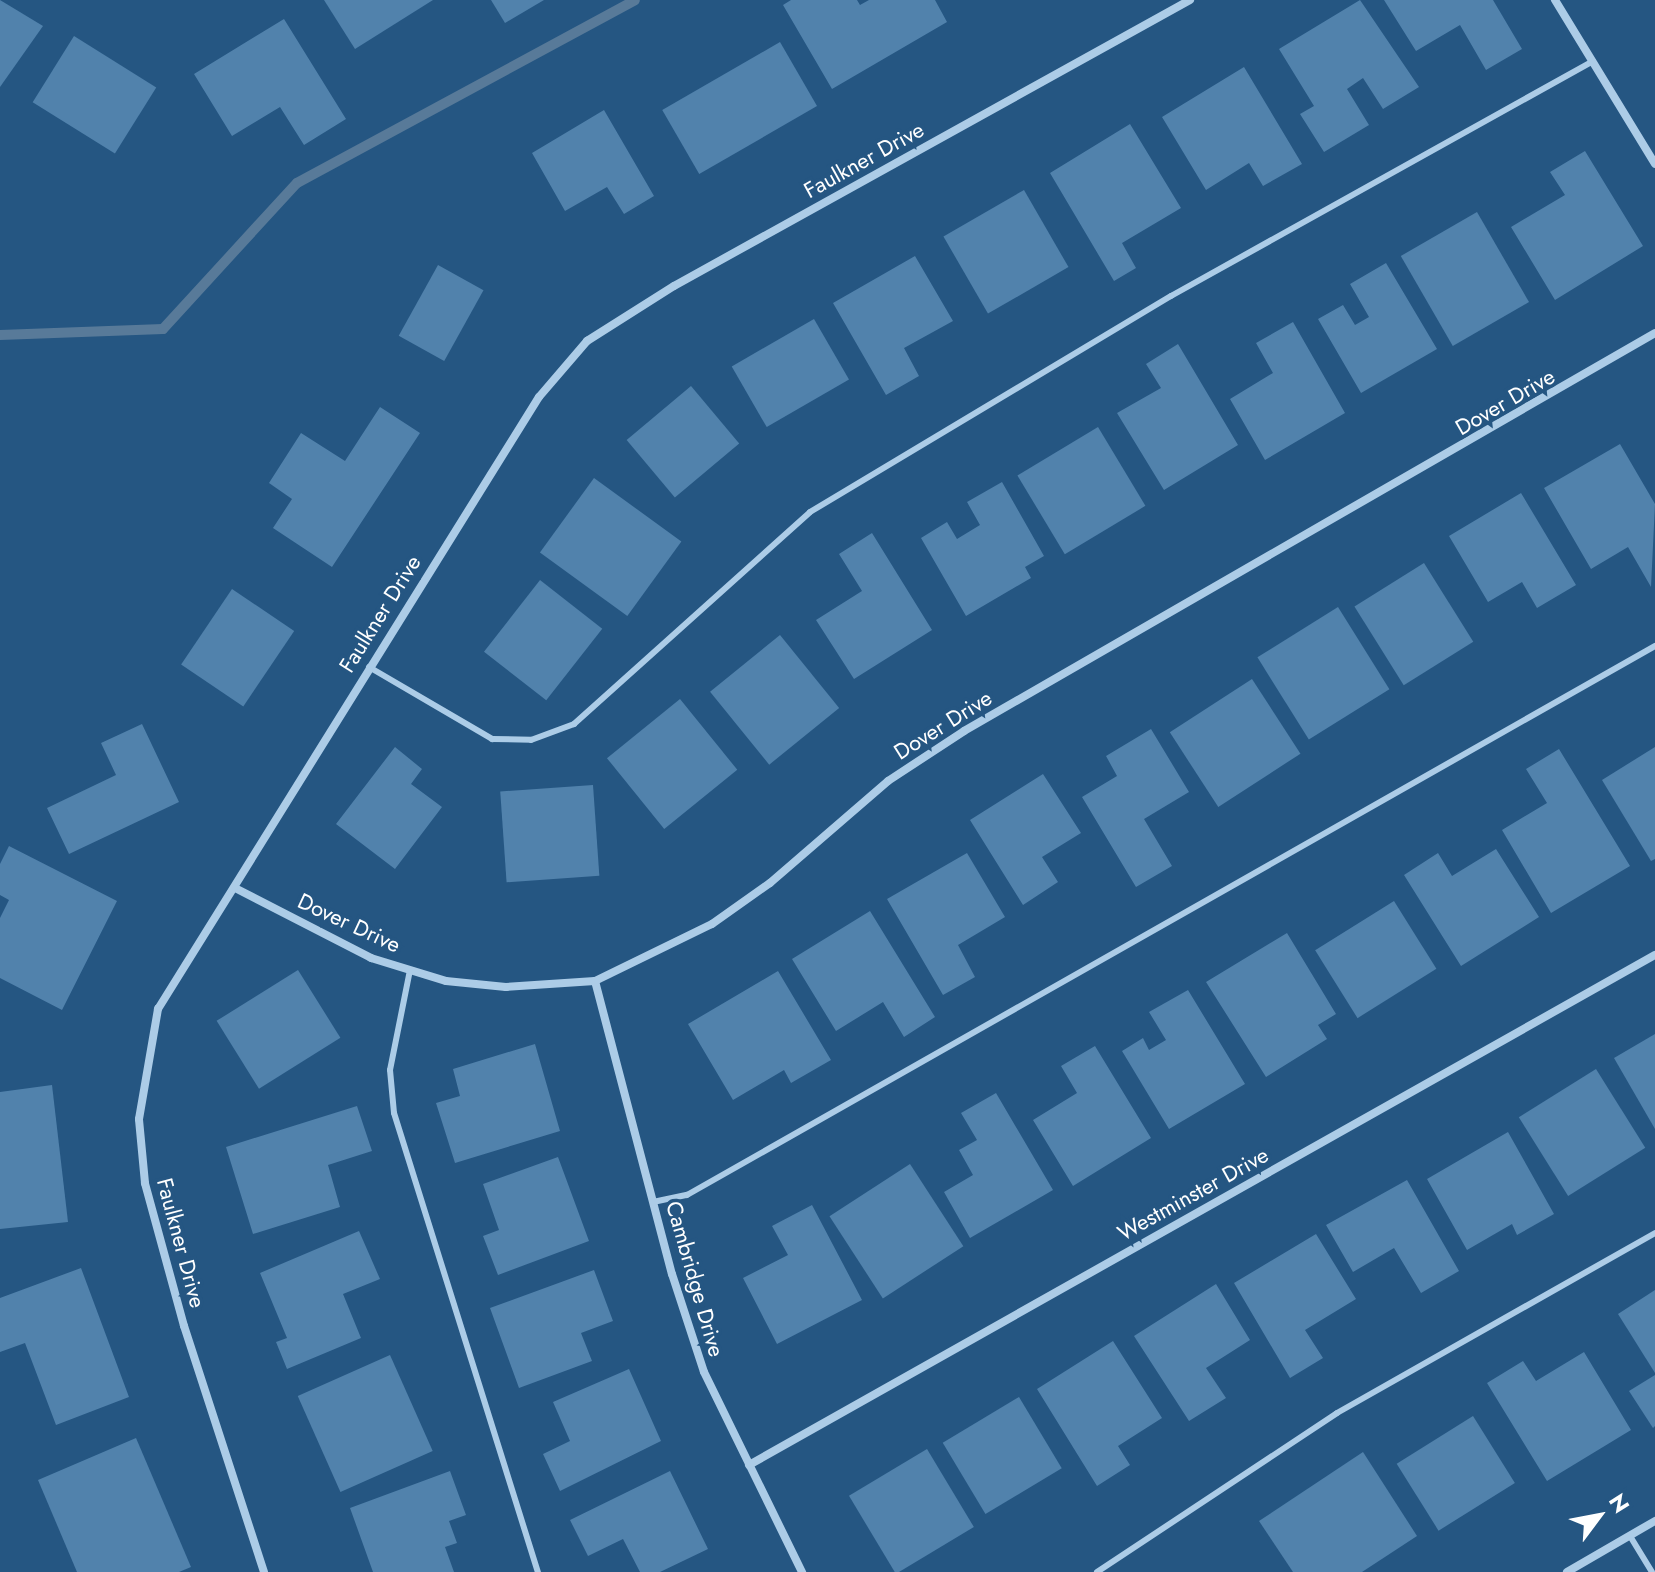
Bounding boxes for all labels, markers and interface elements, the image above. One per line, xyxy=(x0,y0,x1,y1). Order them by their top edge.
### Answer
street label: Faulkner Drive xyxy=(799,116,929,204)
street label: Dover Drive xyxy=(1451,363,1559,441)
street label: Faulkner Drive xyxy=(334,551,426,677)
street label: Dover Drive xyxy=(889,685,997,765)
street label: Dover Drive xyxy=(293,888,405,958)
street label: Westminster Drive xyxy=(1113,1142,1273,1246)
street label: Faulkner Drive xyxy=(151,1175,211,1311)
street label: Cambridge Drive xyxy=(660,1198,730,1360)
north arrow xyxy=(1559,1476,1639,1556)
text: N xyxy=(1601,1487,1638,1519)

